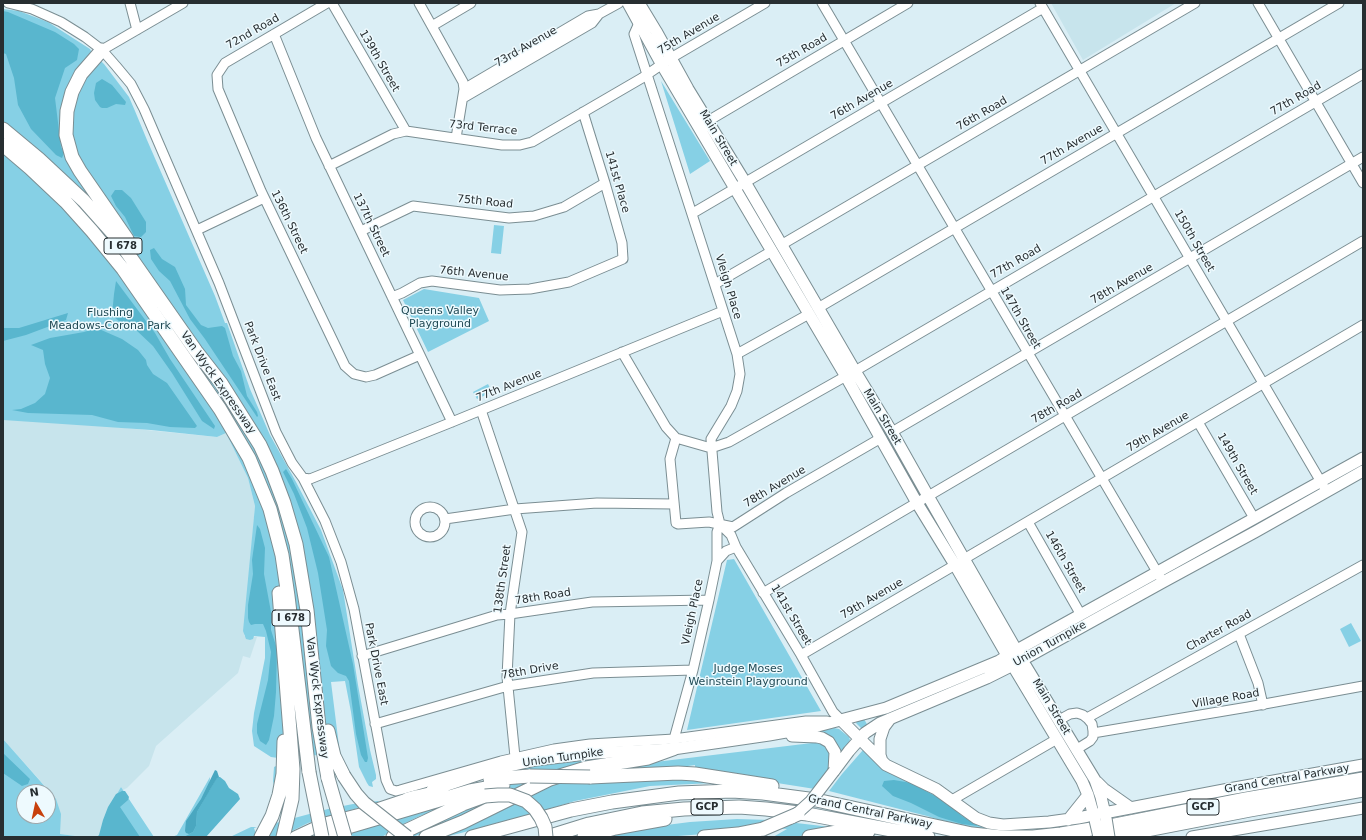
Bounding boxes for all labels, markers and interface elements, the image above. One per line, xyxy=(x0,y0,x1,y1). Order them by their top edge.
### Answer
street label: 75th Avenue xyxy=(656,10,722,58)
street label: 72nd Road xyxy=(224,12,282,52)
street label: 73rd Avenue xyxy=(493,24,559,70)
street label: 139th Street xyxy=(356,28,402,94)
street label: 75th Road xyxy=(774,31,830,71)
street label: 76th Avenue xyxy=(829,77,895,123)
street label: 77th Road xyxy=(1268,79,1324,119)
street label: 76th Road xyxy=(954,94,1010,134)
street label: Main Street xyxy=(696,108,740,168)
street label: 73rd Terrace xyxy=(448,118,518,138)
street label: 77th Avenue xyxy=(1039,122,1105,168)
street label: 141st Place xyxy=(602,150,632,214)
street label: 136th Street xyxy=(268,188,310,256)
street label: 137th Street xyxy=(350,191,392,259)
street label: 75th Road xyxy=(456,192,514,212)
street label: 150th Street xyxy=(1171,208,1217,274)
road number: I 678 xyxy=(104,238,142,254)
street label: 77th Road xyxy=(988,242,1044,282)
street label: Vleigh Place xyxy=(712,253,744,321)
street label: 78th Avenue xyxy=(1089,261,1155,307)
street label: 76th Avenue xyxy=(439,264,509,284)
street label: 147th Street xyxy=(997,285,1043,351)
park label: Queens Valley Playground xyxy=(401,304,479,330)
park label: Flushing Meadows-Corona Park xyxy=(49,306,171,332)
street label: Park Drive East xyxy=(241,320,283,402)
street label: Van Wyck Expressway xyxy=(178,329,258,437)
street label: 77th Avenue xyxy=(474,367,544,405)
street label: Main Street xyxy=(860,387,904,447)
street label: 78th Road xyxy=(1029,387,1085,427)
street label: 79th Avenue xyxy=(1125,409,1191,455)
street label: 149th Street xyxy=(1214,431,1260,497)
street label: 78th Avenue xyxy=(742,463,808,511)
street label: 146th Street xyxy=(1042,529,1088,595)
street label: 138th Street xyxy=(492,544,514,614)
street label: 79th Avenue xyxy=(839,576,905,622)
street label: Vleigh Place xyxy=(680,578,706,646)
street label: 141st Street xyxy=(768,582,814,648)
street label: 78th Road xyxy=(514,586,572,608)
street label: Charter Road xyxy=(1184,608,1254,654)
road number: I 678 xyxy=(272,610,310,626)
street label: Union Turnpike xyxy=(1011,618,1089,670)
street label: Park Drive East xyxy=(362,622,390,706)
street label: Van Wyck Expressway xyxy=(303,637,331,759)
street label: 78th Drive xyxy=(500,659,560,683)
park label: Judge Moses Weinstein Playground xyxy=(688,662,808,688)
street label: Main Street xyxy=(1029,677,1073,737)
street label: Village Road xyxy=(1191,687,1261,711)
street label: Union Turnpike xyxy=(522,746,604,770)
street label: Grand Central Parkway xyxy=(1223,761,1351,797)
north arrow xyxy=(16,784,56,824)
text: N xyxy=(29,786,40,800)
street label: Grand Central Parkway xyxy=(807,792,933,832)
road number: GCP xyxy=(691,799,723,815)
road number: GCP xyxy=(1187,799,1219,815)

